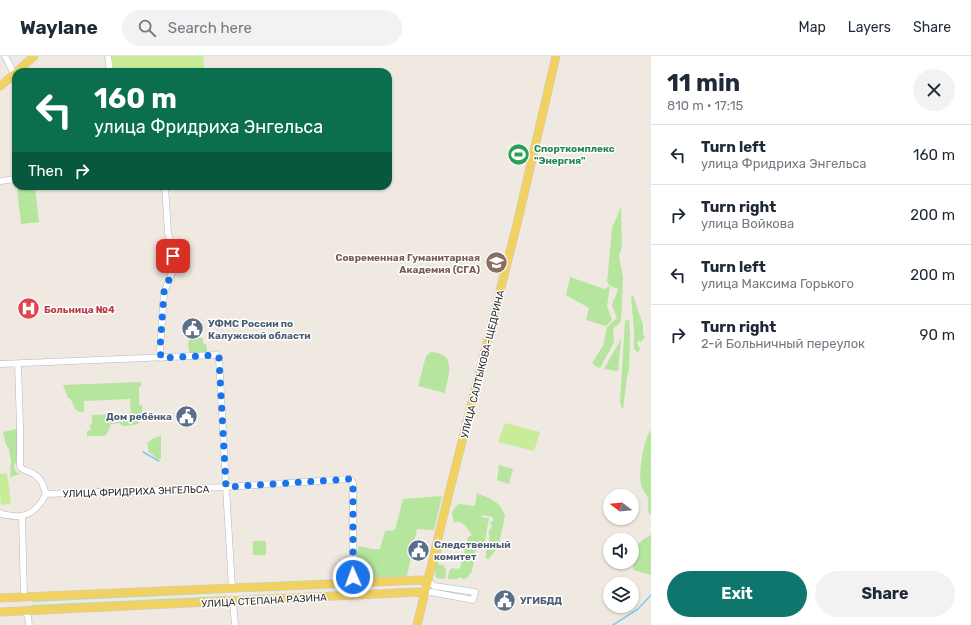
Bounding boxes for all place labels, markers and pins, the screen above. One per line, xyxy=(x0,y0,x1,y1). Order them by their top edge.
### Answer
sports icon: Спорткомплекс "Энергия" xyxy=(506,141,532,167)
place label: Спорткомплекс "Энергия" xyxy=(534,143,615,167)
pin xyxy=(156,239,190,273)
school or university icon: Современная Гуманитарная Академия (СГА) xyxy=(483,250,509,276)
place label: Современная Гуманитарная Академия (СГА) xyxy=(335,252,480,276)
hospital icon: Больница №4 xyxy=(16,296,42,322)
place label: Больница №4 xyxy=(44,304,115,316)
public building icon: УФМС России по Калужской области xyxy=(179,316,205,342)
place label: УФМС России по Калужской области xyxy=(208,318,311,342)
public building icon: Дом ребёнка xyxy=(174,403,200,429)
place label: Дом ребёнка xyxy=(106,411,172,423)
public building icon: Следственный комитет xyxy=(406,537,432,563)
place label: Следственный комитет xyxy=(434,539,511,563)
public building icon: УГИБДД xyxy=(491,587,517,613)
place label: УГИБДД xyxy=(520,595,562,607)

